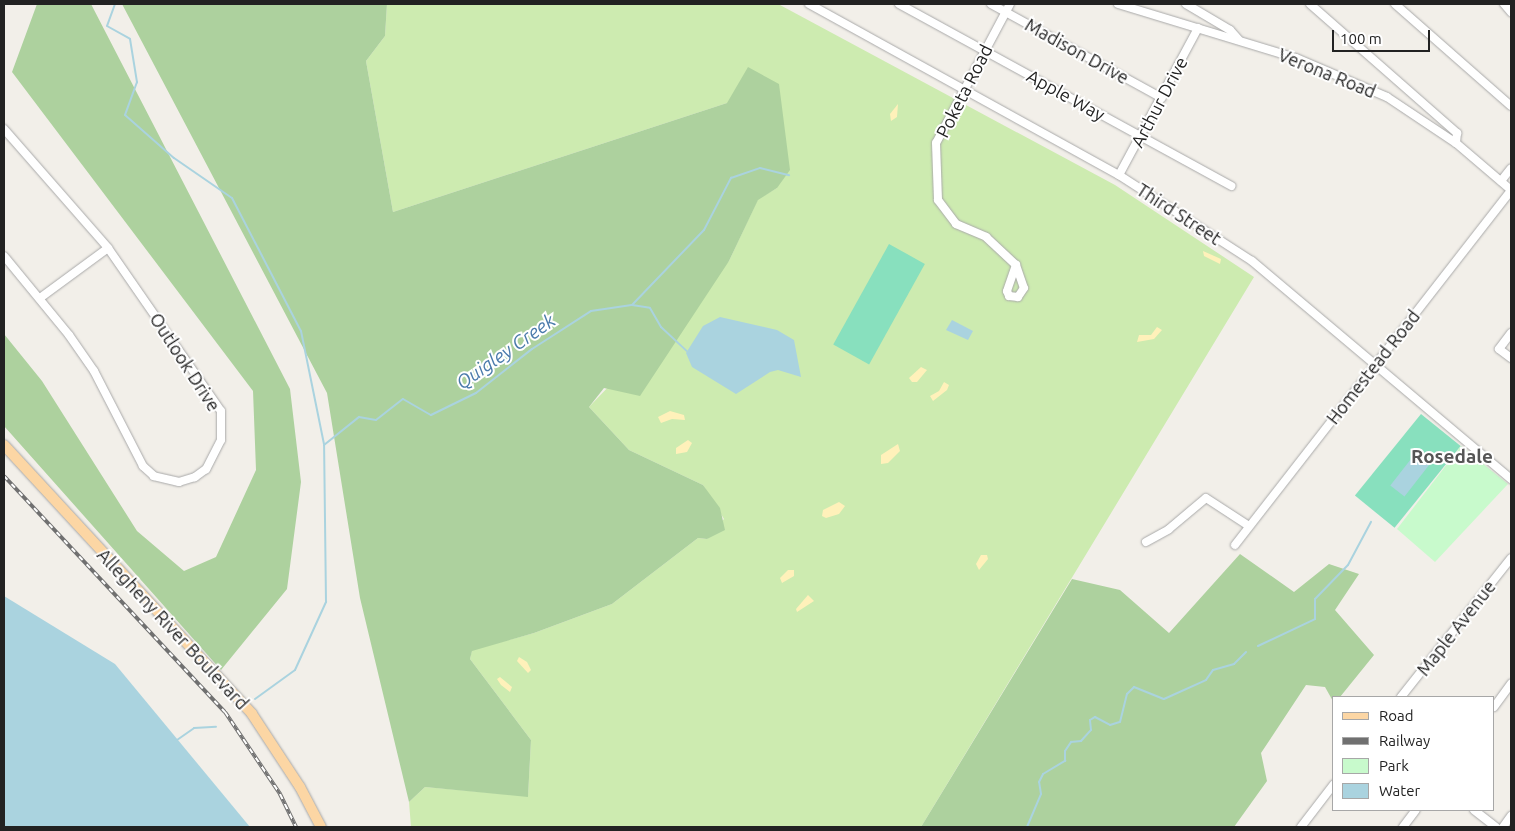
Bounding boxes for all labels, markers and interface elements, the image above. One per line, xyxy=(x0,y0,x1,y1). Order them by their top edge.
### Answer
street label: Madison Drive xyxy=(1021,14,1133,88)
scale bar xyxy=(1335,20,1432,52)
text: 100 m xyxy=(1340,30,1382,47)
street label: Poketa Road xyxy=(931,41,997,141)
street label: Verona Road xyxy=(1275,44,1379,102)
street label: Arthur Drive xyxy=(1126,53,1192,151)
street label: Apple Way xyxy=(1023,65,1109,125)
street label: Third Street xyxy=(1133,179,1225,249)
street label: Homestead Road xyxy=(1322,306,1424,428)
street label: Outlook Drive xyxy=(145,309,225,415)
water label: Quigley Creek xyxy=(452,309,560,395)
district label: Rosedale xyxy=(1411,446,1493,468)
street label: Allegheny River Boulevard xyxy=(93,544,253,714)
street label: Maple Avenue xyxy=(1412,576,1500,680)
legend xyxy=(1332,696,1495,811)
text: Road xyxy=(1379,707,1414,724)
text: Railway xyxy=(1379,732,1430,749)
text: Park xyxy=(1379,757,1409,774)
text: Water xyxy=(1379,782,1420,799)

